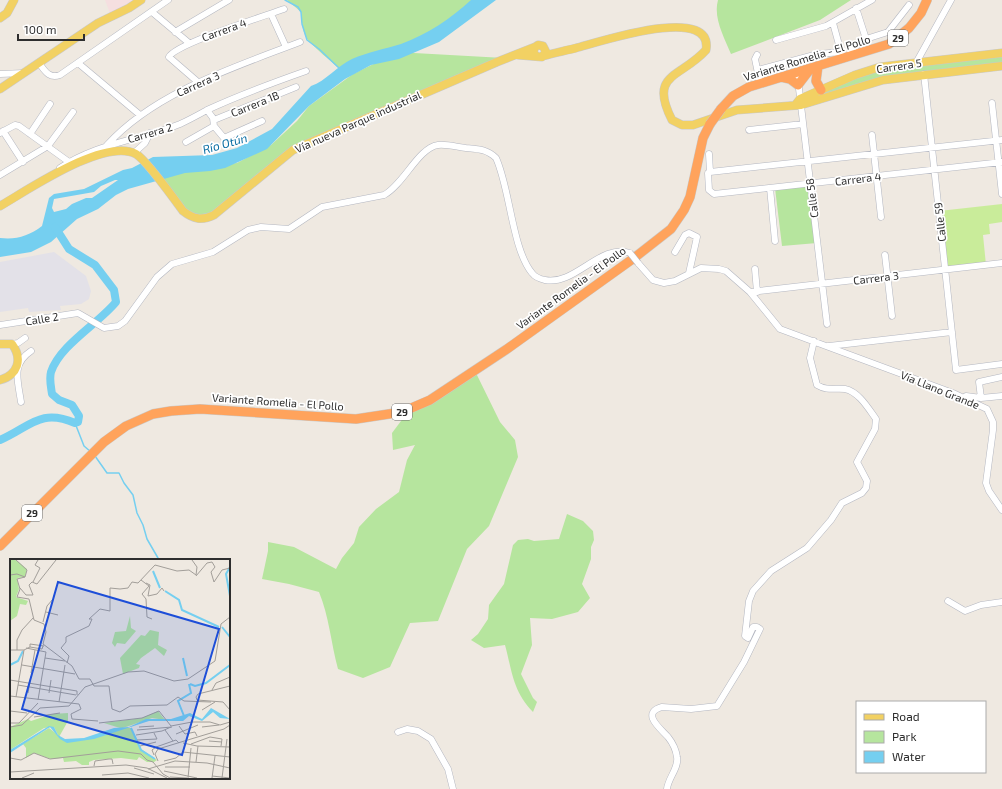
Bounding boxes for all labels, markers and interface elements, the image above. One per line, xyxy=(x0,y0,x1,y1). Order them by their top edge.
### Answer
street label: Carrera 4 xyxy=(200,15,248,44)
scale bar xyxy=(18,16,84,42)
text: 100 m xyxy=(24,22,56,36)
road number: 29 xyxy=(888,30,908,46)
street label: Variante Romelia - El Pollo xyxy=(742,32,872,83)
street label: Carrera 5 xyxy=(875,56,923,75)
street label: Carrera 3 xyxy=(174,68,221,99)
street label: Carrera 1B xyxy=(229,88,281,119)
street label: Vía nueva Parque industrial xyxy=(293,88,423,155)
street label: Carrera 2 xyxy=(126,120,174,145)
water label: Río Otún xyxy=(201,130,249,156)
street label: Carrera 4 xyxy=(834,169,882,188)
street label: Calle 58 xyxy=(803,178,820,219)
street label: Calle 59 xyxy=(931,202,948,242)
street label: Variante Romelia - El Pollo xyxy=(513,244,628,332)
street label: Carrera 3 xyxy=(852,268,900,287)
street label: Calle 2 xyxy=(24,309,59,328)
street label: Vía Llano Grande xyxy=(899,368,982,411)
street label: Variante Romelia - El Pollo xyxy=(212,390,344,413)
road number: 29 xyxy=(392,404,412,420)
road number: 29 xyxy=(22,505,42,521)
inset map xyxy=(10,559,230,779)
legend xyxy=(856,701,986,773)
text: Road xyxy=(892,709,920,723)
text: Park xyxy=(892,729,917,743)
text: Water xyxy=(892,749,926,763)

